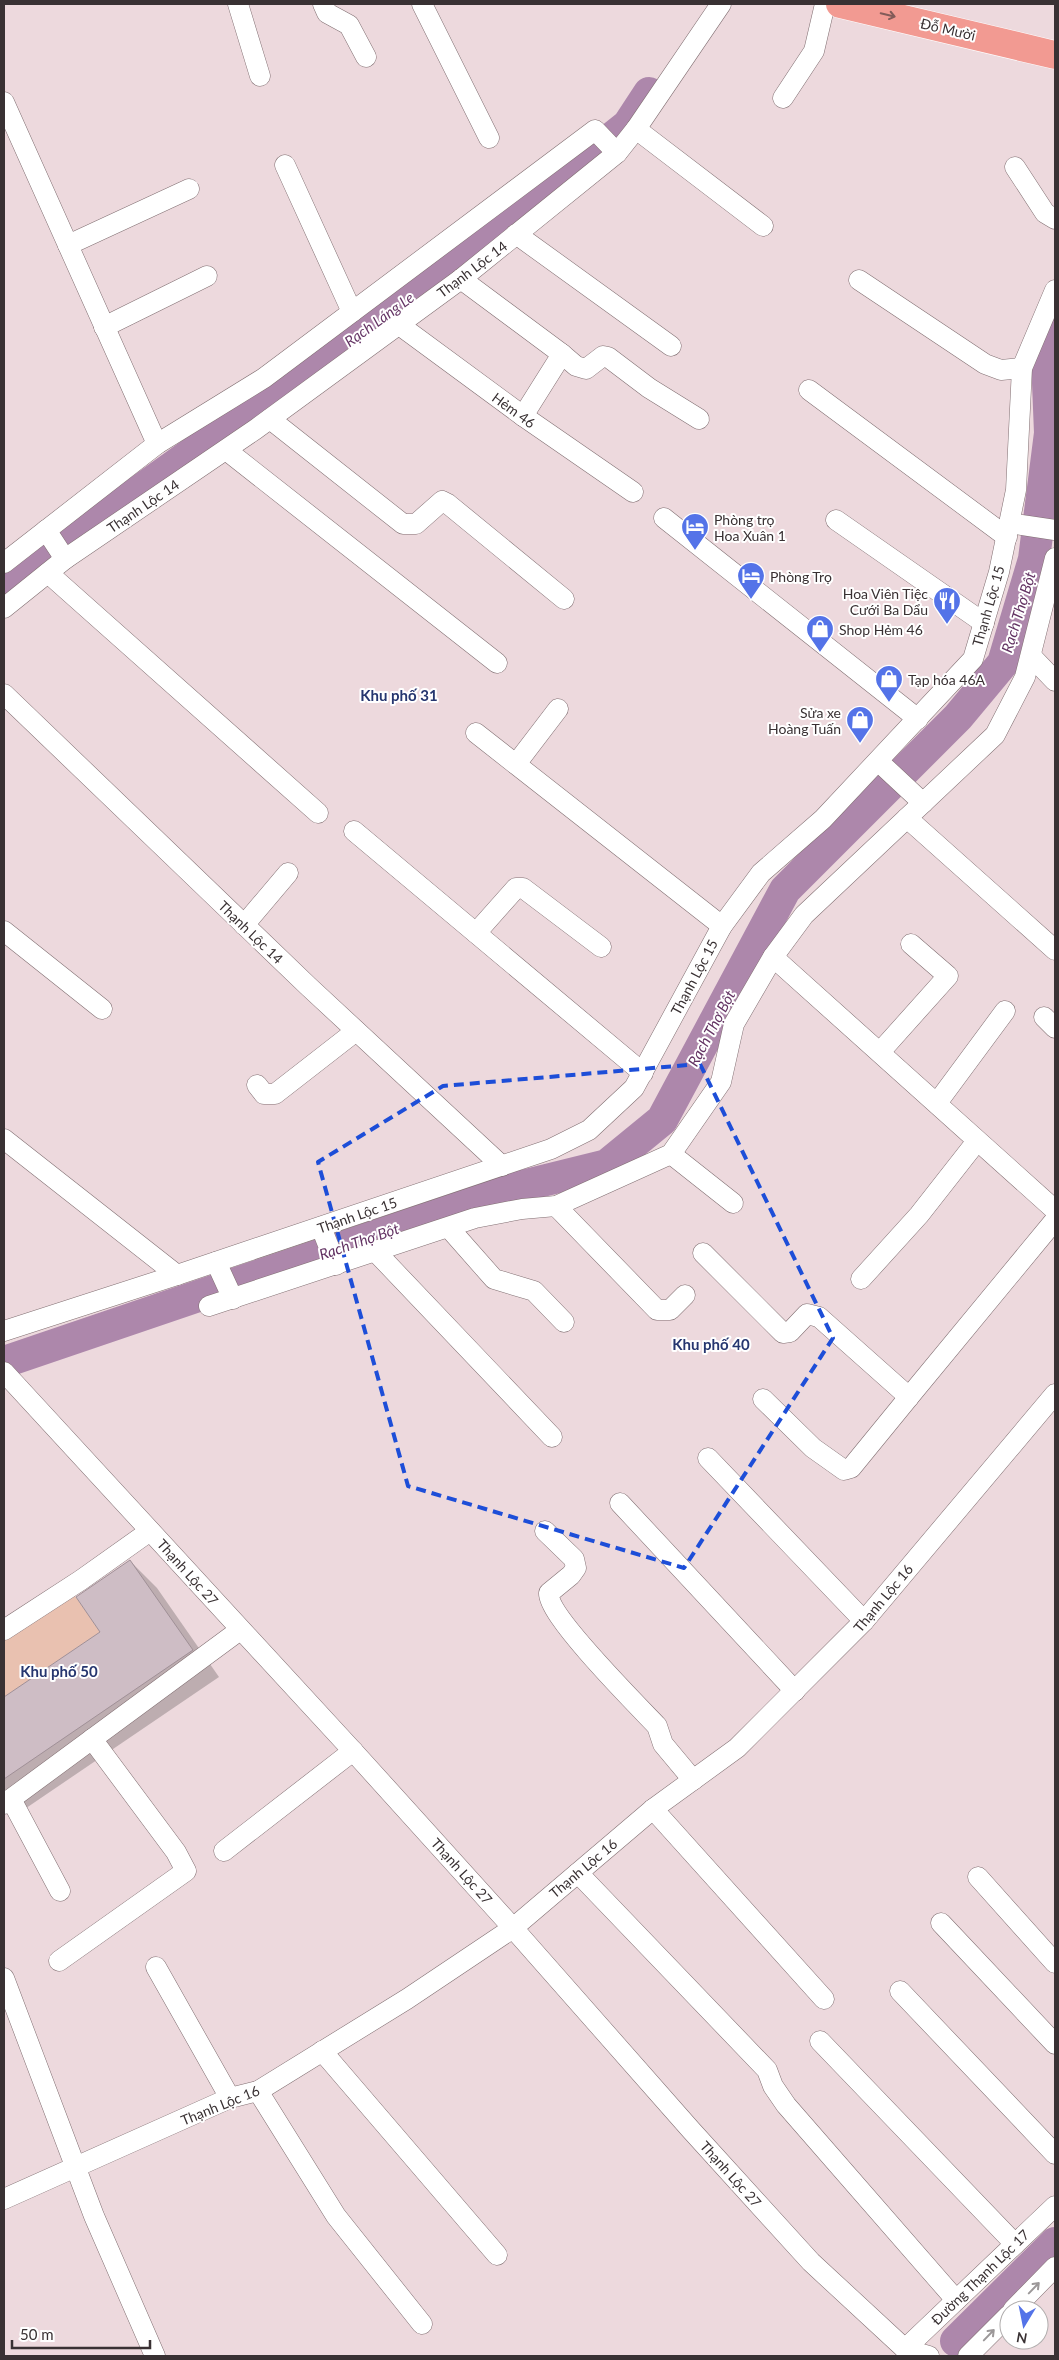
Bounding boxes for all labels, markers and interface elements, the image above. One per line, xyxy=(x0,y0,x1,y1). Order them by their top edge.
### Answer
one-way arrow xyxy=(879,11,895,20)
street label: Đỗ Mười xyxy=(919,14,977,44)
street label: Thạnh Lộc 14 xyxy=(434,237,510,301)
water label: Rạch Láng Le xyxy=(341,288,417,350)
street label: Hẻm 46 xyxy=(489,389,539,431)
street label: Thạnh Lộc 14 xyxy=(104,476,182,536)
place label: Phòng trọ Hoa Xuân 1 xyxy=(714,511,786,544)
hotel icon: Phòng trọ Hoa Xuân 1 xyxy=(680,512,710,551)
hotel icon: Phòng Trọ xyxy=(736,561,766,600)
street label: Thạnh Lộc 15 xyxy=(968,564,1008,648)
place label: Phòng Trọ xyxy=(770,568,832,585)
water label: Rạch Thợ Bột xyxy=(997,569,1039,655)
place label: Hoa Viên Tiệc Cưới Ba Dẩu xyxy=(843,585,928,618)
restaurant icon: Hoa Viên Tiệc Cưới Ba Dẩu xyxy=(932,586,962,625)
shop icon: Shop Hẻm 46 xyxy=(805,614,835,653)
place label: Shop Hẻm 46 xyxy=(839,621,923,638)
shop icon: Tạp hóa 46A xyxy=(874,664,904,703)
place label: Tạp hóa 46A xyxy=(908,671,986,688)
district label: Khu phố 31 xyxy=(360,686,438,704)
place label: Sửa xe Hoàng Tuấn xyxy=(768,704,841,737)
shop icon: Sửa xe Hoàng Tuấn xyxy=(845,705,875,744)
street label: Thạnh Lộc 14 xyxy=(215,897,287,967)
street label: Thạnh Lộc 15 xyxy=(667,936,721,1018)
water label: Rạch Thợ Bột xyxy=(683,986,739,1069)
street label: Thạnh Lộc 15 xyxy=(315,1193,399,1237)
water label: Rạch Thợ Bột xyxy=(317,1219,402,1263)
district label: Khu phố 40 xyxy=(672,1335,750,1353)
street label: Thạnh Lộc 27 xyxy=(154,1535,222,1609)
street label: Thạnh Lộc 16 xyxy=(850,1561,916,1635)
district label: Khu phố 50 xyxy=(20,1662,98,1680)
street label: Thạnh Lộc 27 xyxy=(428,1834,496,1908)
street label: Thạnh Lộc 16 xyxy=(546,1835,620,1901)
street label: Thạnh Lộc 16 xyxy=(178,2082,262,2128)
street label: Thạnh Lộc 27 xyxy=(697,2137,765,2211)
street label: Đường Thạnh Lộc 17 xyxy=(928,2226,1032,2328)
one-way arrow xyxy=(1028,2282,1040,2295)
north arrow xyxy=(999,2300,1049,2350)
scale bar xyxy=(12,2318,150,2350)
text: 50 m xyxy=(20,2325,54,2343)
one-way arrow xyxy=(983,2329,995,2342)
text: N xyxy=(1015,2329,1028,2348)

